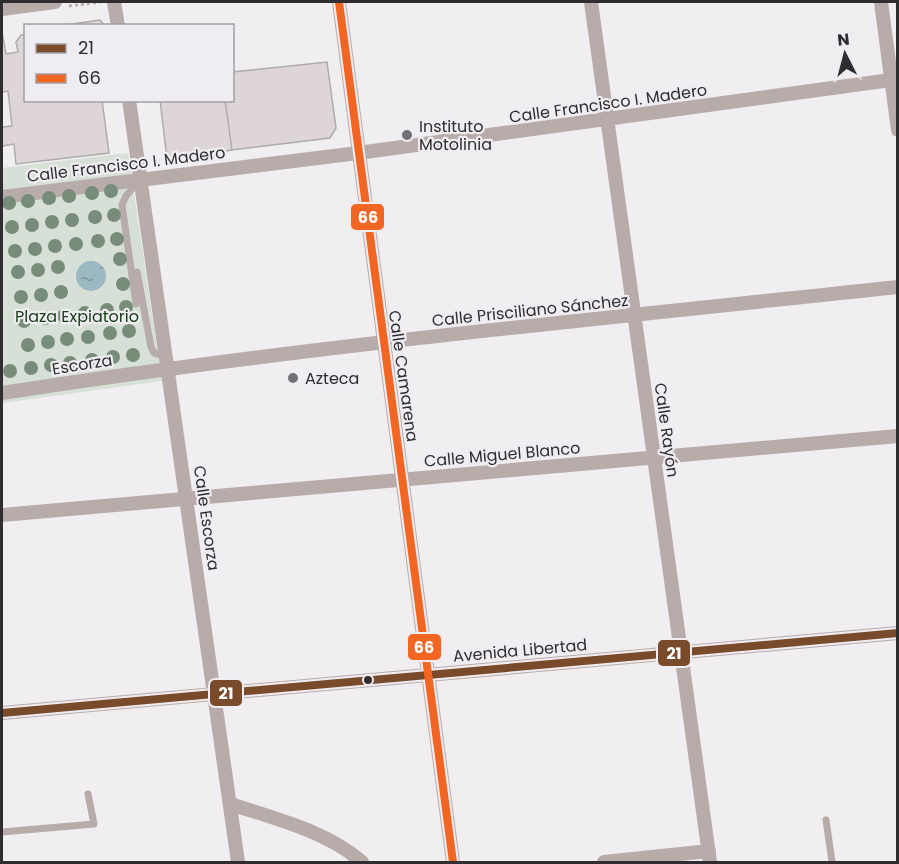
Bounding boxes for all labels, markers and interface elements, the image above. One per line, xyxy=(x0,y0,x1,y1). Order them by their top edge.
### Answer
legend xyxy=(24,24,234,102)
north arrow xyxy=(815,24,875,84)
text: N xyxy=(836,28,851,52)
text: 21 xyxy=(78,35,94,60)
text: 66 xyxy=(78,65,101,90)
street label: Calle Francisco I. Madero xyxy=(508,78,709,129)
place label: Instituto Motolinia xyxy=(419,115,492,156)
marker: Instituto Motolinia xyxy=(400,128,414,142)
street label: Calle Francisco I. Madero xyxy=(26,141,227,188)
line badge: 66 xyxy=(350,203,385,231)
text: 66 xyxy=(358,206,378,229)
street label: Calle Prisciliano Sánchez xyxy=(431,289,629,332)
park label: Plaza Expiatorio xyxy=(15,305,139,328)
street label: Calle Camarena xyxy=(383,309,424,443)
street label: Escorza xyxy=(50,348,114,381)
place label: Azteca xyxy=(305,367,359,390)
marker: Azteca xyxy=(286,371,300,385)
street label: Calle Rayón xyxy=(648,381,685,479)
street label: Calle Miguel Blanco xyxy=(423,436,581,473)
street label: Calle Escorza xyxy=(188,464,225,572)
line badge: 66 xyxy=(407,633,442,661)
street label: Avenida Libertad xyxy=(452,633,588,668)
text: 66 xyxy=(414,636,434,659)
line badge: 21 xyxy=(657,639,691,667)
text: 21 xyxy=(666,642,682,665)
unlabelled marker xyxy=(362,674,374,686)
line badge: 21 xyxy=(209,679,243,707)
text: 21 xyxy=(218,682,234,705)

